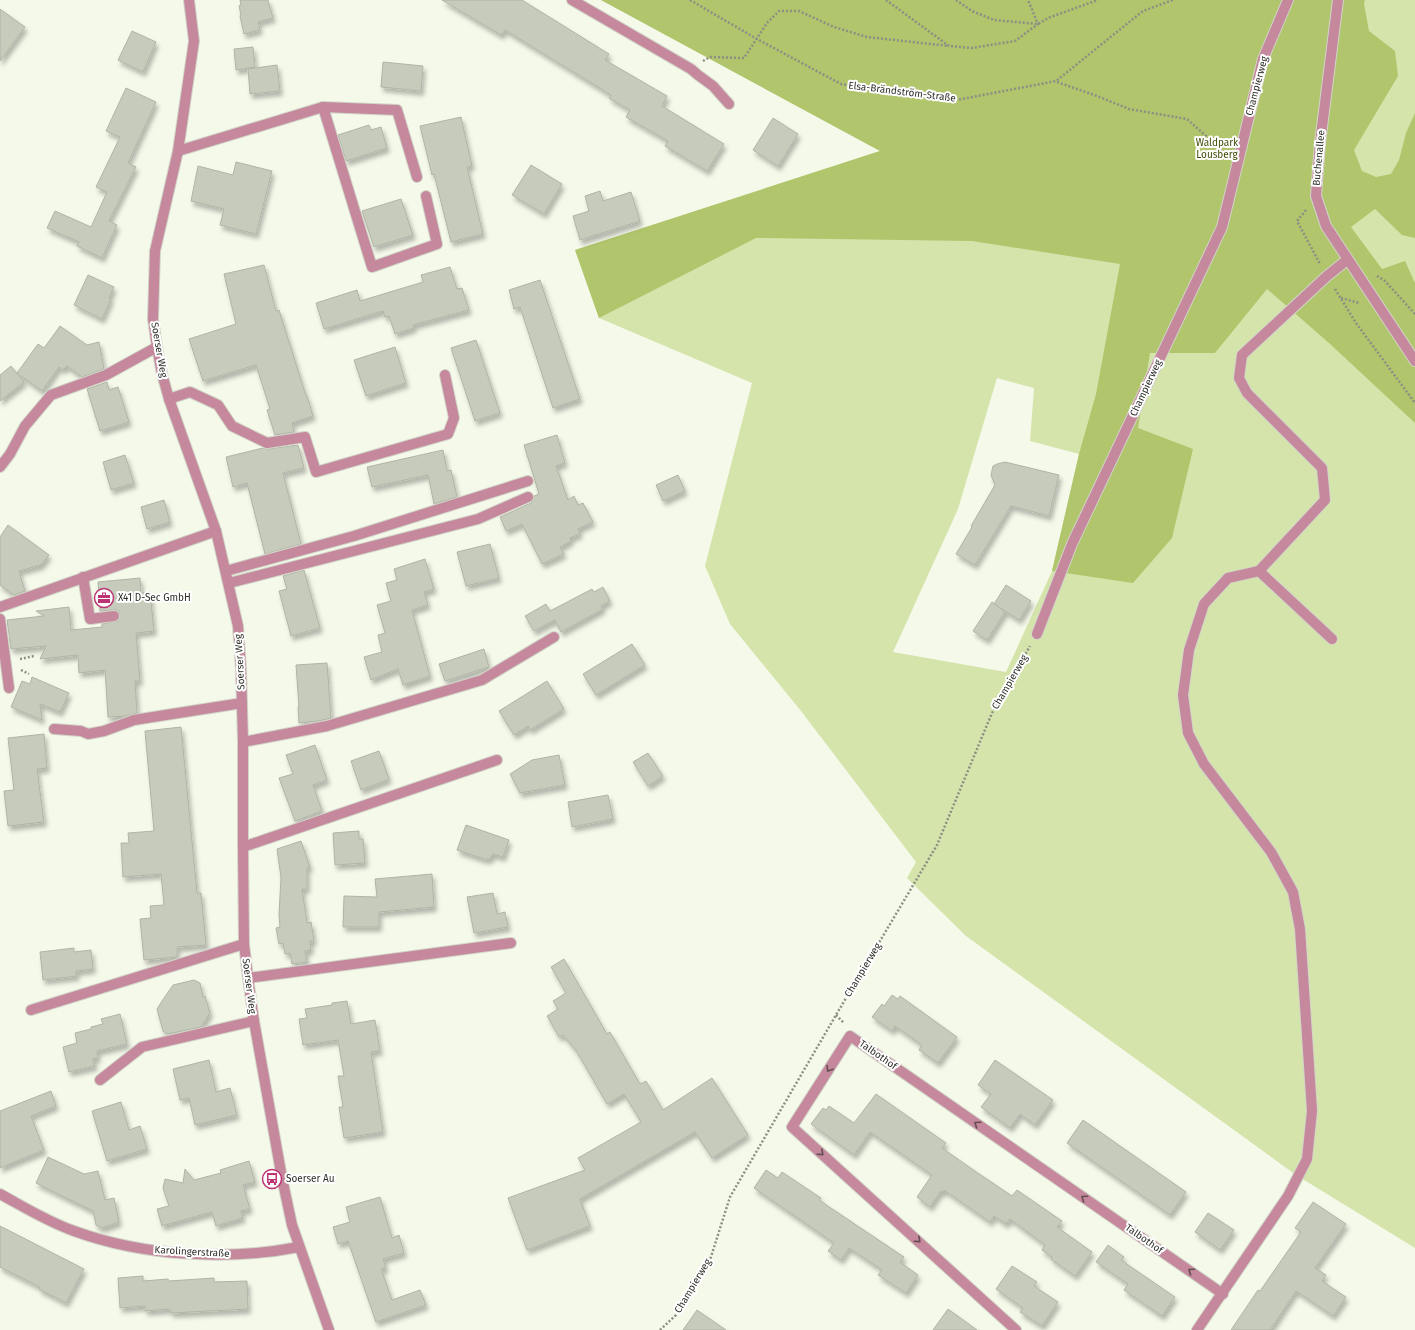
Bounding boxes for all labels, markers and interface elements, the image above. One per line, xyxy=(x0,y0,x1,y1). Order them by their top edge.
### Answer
street label: Champierweg xyxy=(1243,54,1271,117)
street label: Elsa-Brändström-Straße xyxy=(848,79,956,105)
street label: Buchenallee xyxy=(1311,130,1327,186)
park label: Waldpark Lousberg xyxy=(1196,137,1239,161)
street label: Soerser Weg xyxy=(148,321,170,379)
street label: Champierweg xyxy=(1128,357,1165,418)
office icon: X41 D-Sec GmbH xyxy=(93,587,115,609)
place label: X41 D-Sec GmbH xyxy=(118,592,191,604)
street label: Soerser Weg xyxy=(233,633,247,690)
street label: Champierweg xyxy=(989,652,1031,712)
street label: Champierweg xyxy=(842,940,884,999)
street label: Soerser Weg xyxy=(240,958,258,1015)
street label: Talbothof xyxy=(857,1038,900,1073)
one-way arrow xyxy=(826,1065,834,1072)
one-way arrow xyxy=(974,1121,981,1129)
one-way arrow xyxy=(816,1148,824,1156)
bus stop icon: Soerser Au xyxy=(261,1168,283,1190)
place label: Soerser Au xyxy=(286,1173,335,1185)
one-way arrow xyxy=(1081,1195,1088,1203)
street label: Talbothof xyxy=(1123,1222,1166,1257)
one-way arrow xyxy=(913,1236,920,1243)
street label: Karolingerstraße xyxy=(154,1244,230,1260)
street label: Champierweg xyxy=(672,1256,714,1315)
one-way arrow xyxy=(1188,1268,1195,1276)

